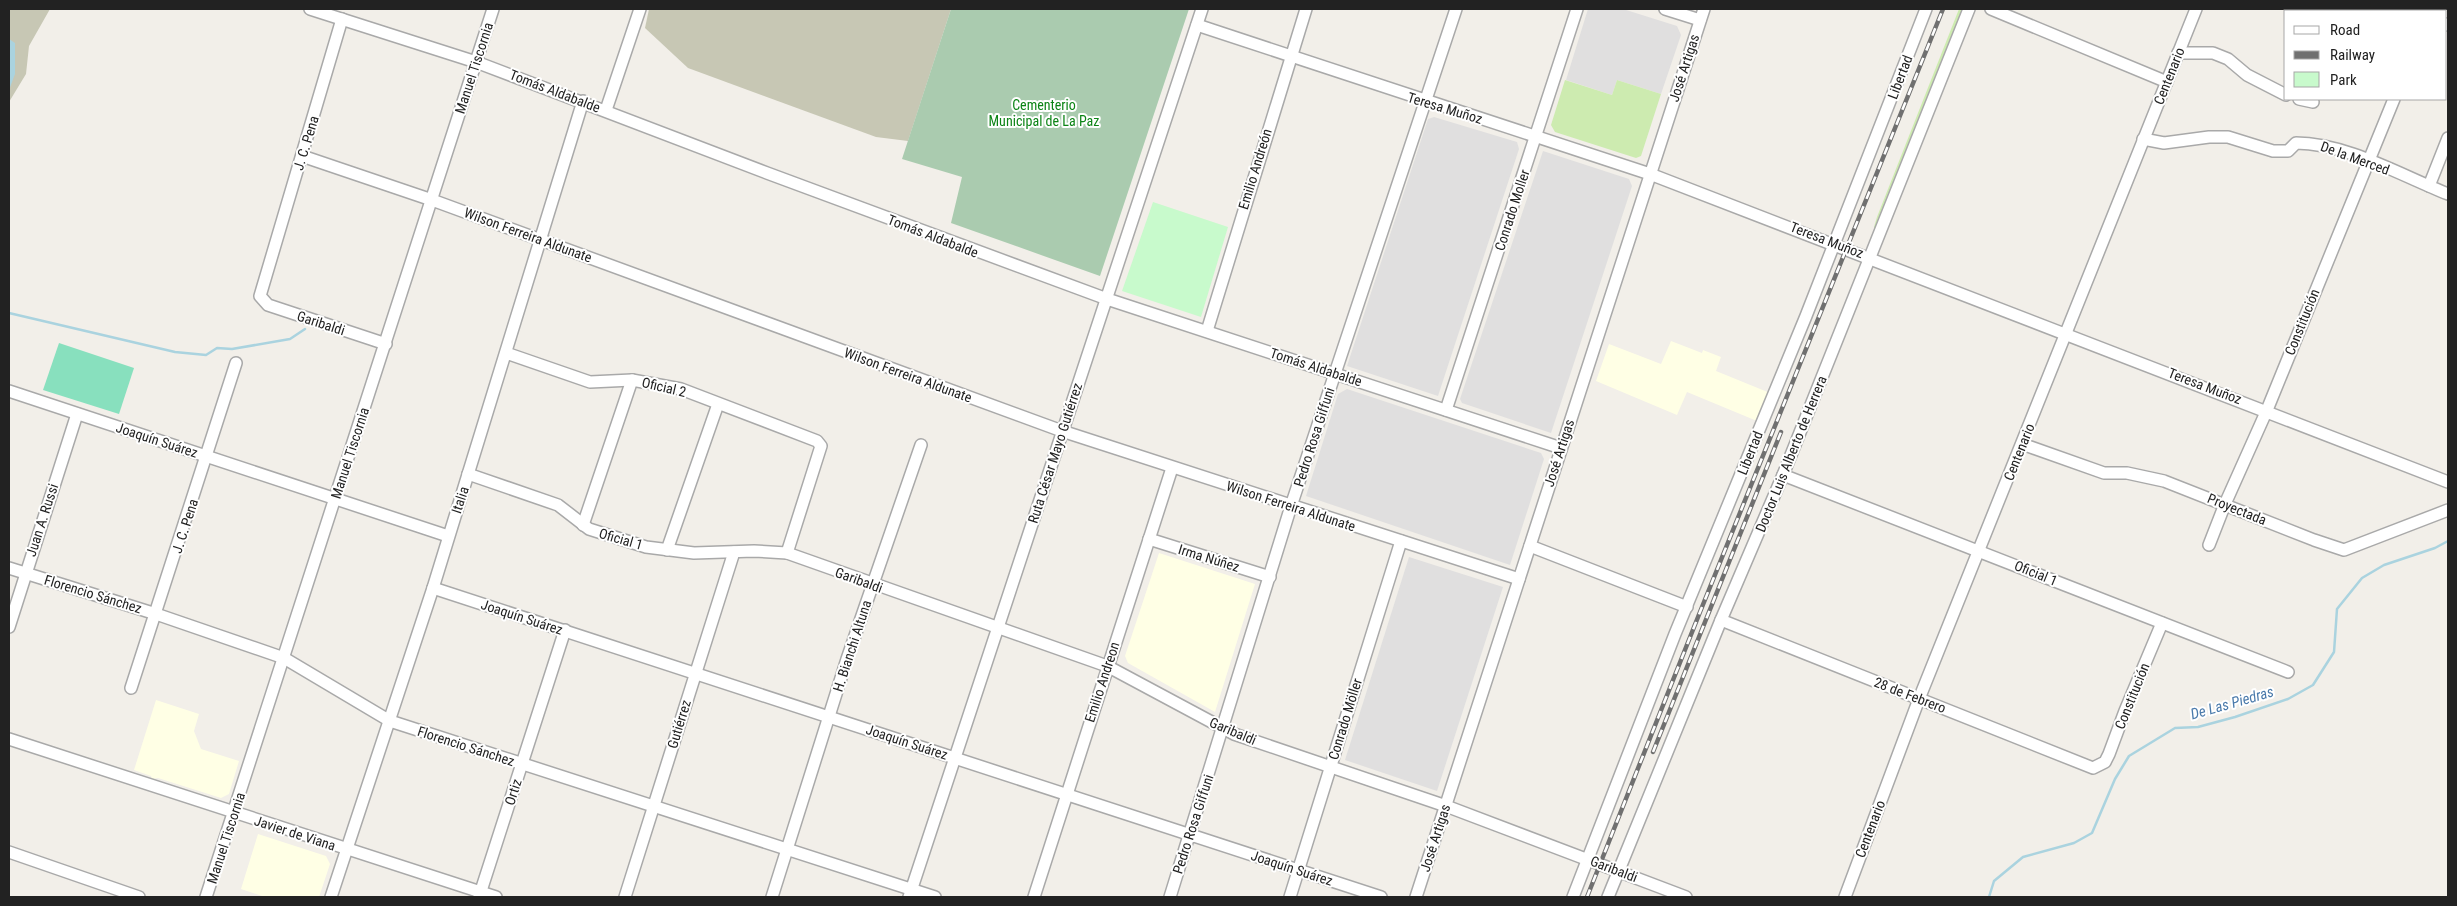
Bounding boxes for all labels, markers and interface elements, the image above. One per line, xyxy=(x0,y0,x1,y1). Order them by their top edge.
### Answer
legend xyxy=(2284,10,2447,100)
street label: Manuel Tiscornia xyxy=(452,20,496,116)
text: Road xyxy=(2330,21,2360,39)
street label: José Artigas xyxy=(1666,32,1702,104)
street label: Centenario xyxy=(2150,45,2188,107)
text: Railway xyxy=(2330,46,2375,64)
street label: Libertad xyxy=(1884,53,1916,101)
street label: Tomás Aldabalde xyxy=(507,66,603,116)
text: Park xyxy=(2330,71,2357,89)
street label: Teresa Muñoz xyxy=(1406,89,1484,127)
park label: Cementerio Municipal de La Paz xyxy=(989,97,1099,129)
street label: J. C. Pena xyxy=(290,114,322,172)
street label: Emilio Andreón xyxy=(1235,127,1275,211)
street label: De la Merced xyxy=(2318,138,2392,178)
street label: Conrado Moller xyxy=(1491,167,1533,253)
street label: Wilson Ferreira Aldunate xyxy=(462,204,595,266)
street label: Tomás Aldabalde xyxy=(885,211,981,261)
street label: Teresa Muñoz xyxy=(1788,219,1866,261)
street label: Constitución xyxy=(2281,287,2323,357)
street label: Garibaldi xyxy=(295,308,347,338)
street label: Wilson Ferreira Aldunate xyxy=(842,344,975,406)
street label: Tomás Aldabalde xyxy=(1268,345,1364,390)
street label: Teresa Muñoz xyxy=(2166,365,2244,407)
street label: Oficial 2 xyxy=(640,374,688,400)
street label: Doctor Luis Alberto de Herrera xyxy=(1752,374,1830,534)
street label: Ruta César Mayo Gutiérrez xyxy=(1025,381,1085,525)
street label: Pedro Rosa Giffuni xyxy=(1290,385,1338,489)
street label: Manuel Tiscornia xyxy=(328,405,372,501)
street label: José Artigas xyxy=(1541,417,1577,489)
street label: Joaquín Suárez xyxy=(114,419,200,461)
street label: Centenario xyxy=(2000,421,2038,483)
street label: Libertad xyxy=(1734,429,1766,477)
street label: Wilson Ferreira Aldunate xyxy=(1224,478,1358,535)
street label: Juan A. Russi xyxy=(23,482,61,558)
street label: Italia xyxy=(448,484,472,516)
street label: Proyectada xyxy=(2205,490,2269,528)
street label: J. C. Pena xyxy=(169,497,201,555)
street label: Oficial 1 xyxy=(597,525,645,553)
street label: Irma Núñez xyxy=(1176,541,1242,575)
street label: Oficial 1 xyxy=(2012,557,2060,589)
street label: Garibaldi xyxy=(833,564,885,596)
street label: Florencio Sánchez xyxy=(42,572,144,616)
street label: Joaquín Suárez xyxy=(479,596,565,638)
street label: H. Bianchi Altuna xyxy=(830,598,874,694)
street label: Emilio Andreon xyxy=(1081,640,1123,724)
street label: Constitución xyxy=(2111,661,2153,731)
street label: 28 de Febrero xyxy=(1872,674,1948,716)
street label: Conrado Möller xyxy=(1325,676,1365,762)
water label: De Las Piedras xyxy=(2188,682,2276,723)
street label: Gutiérrez xyxy=(664,698,694,750)
street label: Garibaldi xyxy=(1207,714,1259,748)
street label: Joaquín Suárez xyxy=(864,721,950,763)
street label: Florencio Sánchez xyxy=(415,723,517,769)
street label: Pedro Rosa Giffuni xyxy=(1169,772,1217,876)
street label: Ortiz xyxy=(501,777,525,807)
street label: Manuel Tiscornia xyxy=(204,790,248,886)
street label: Centenario xyxy=(1852,798,1888,860)
street label: José Artigas xyxy=(1417,802,1453,874)
street label: Javier de Viana xyxy=(252,812,338,854)
street label: Joaquín Suárez xyxy=(1249,847,1335,889)
street label: Garibaldi xyxy=(1588,853,1640,885)

